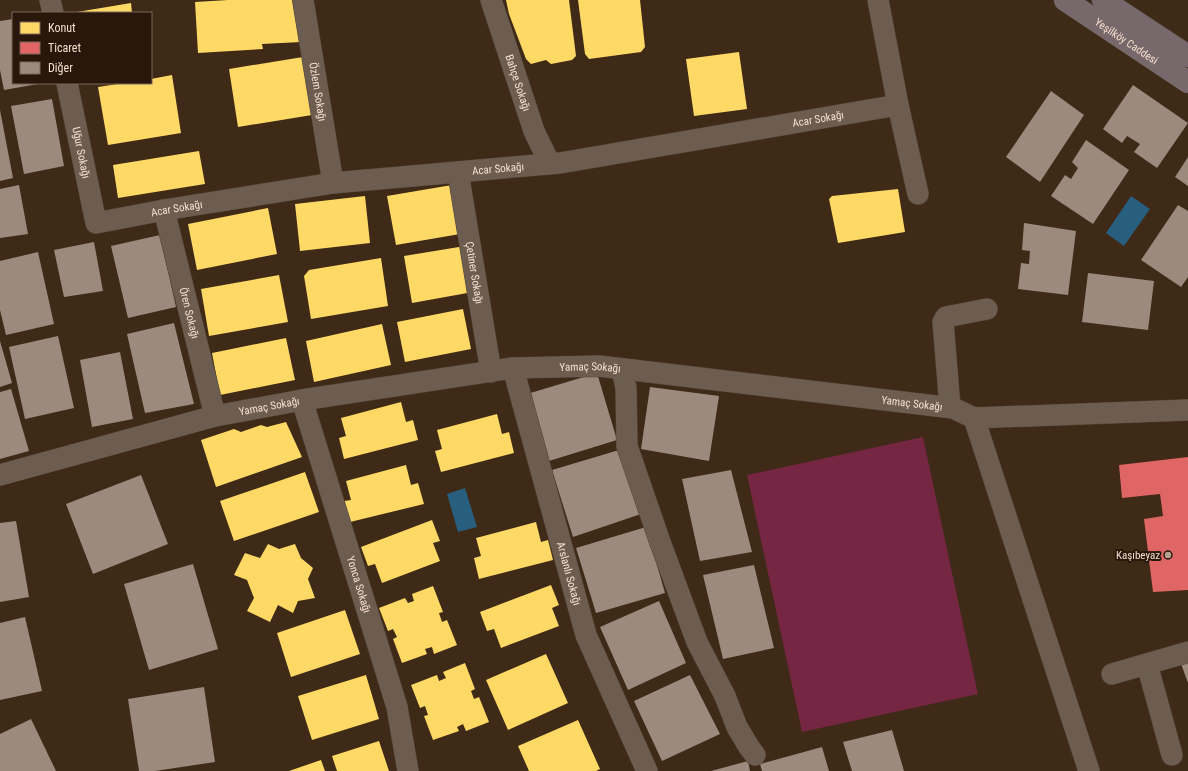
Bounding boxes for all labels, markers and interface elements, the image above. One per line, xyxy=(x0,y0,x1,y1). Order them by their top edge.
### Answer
legend xyxy=(12,12,152,84)
street label: Yeşilköy Caddesi xyxy=(1092,15,1161,67)
text: Konut xyxy=(48,21,76,35)
text: Ticaret xyxy=(48,41,81,55)
street label: Bahçe Sokağı xyxy=(503,53,533,113)
text: Diğer xyxy=(48,61,73,75)
street label: Özlem Sokağı xyxy=(307,61,329,122)
street label: Acar Sokağı xyxy=(791,108,845,130)
street label: Uğur Sokağı xyxy=(70,126,93,179)
street label: Acar Sokağı xyxy=(471,160,525,177)
street label: Acar Sokağı xyxy=(150,197,203,219)
street label: Çetiner Sokağı xyxy=(463,240,486,305)
street label: Ören Sokağı xyxy=(177,286,202,340)
street label: Yamaç Sokağı xyxy=(559,359,621,375)
street label: Yamaç Sokağı xyxy=(881,393,943,413)
street label: Yamaç Sokağı xyxy=(238,394,301,418)
street label: Arslanlı Sokağı xyxy=(554,540,584,607)
place label: Kaşıbeyaz xyxy=(1116,549,1160,562)
marker: Kaşıbeyaz xyxy=(1163,550,1173,560)
street label: Yonca Sokağı xyxy=(344,554,374,614)

